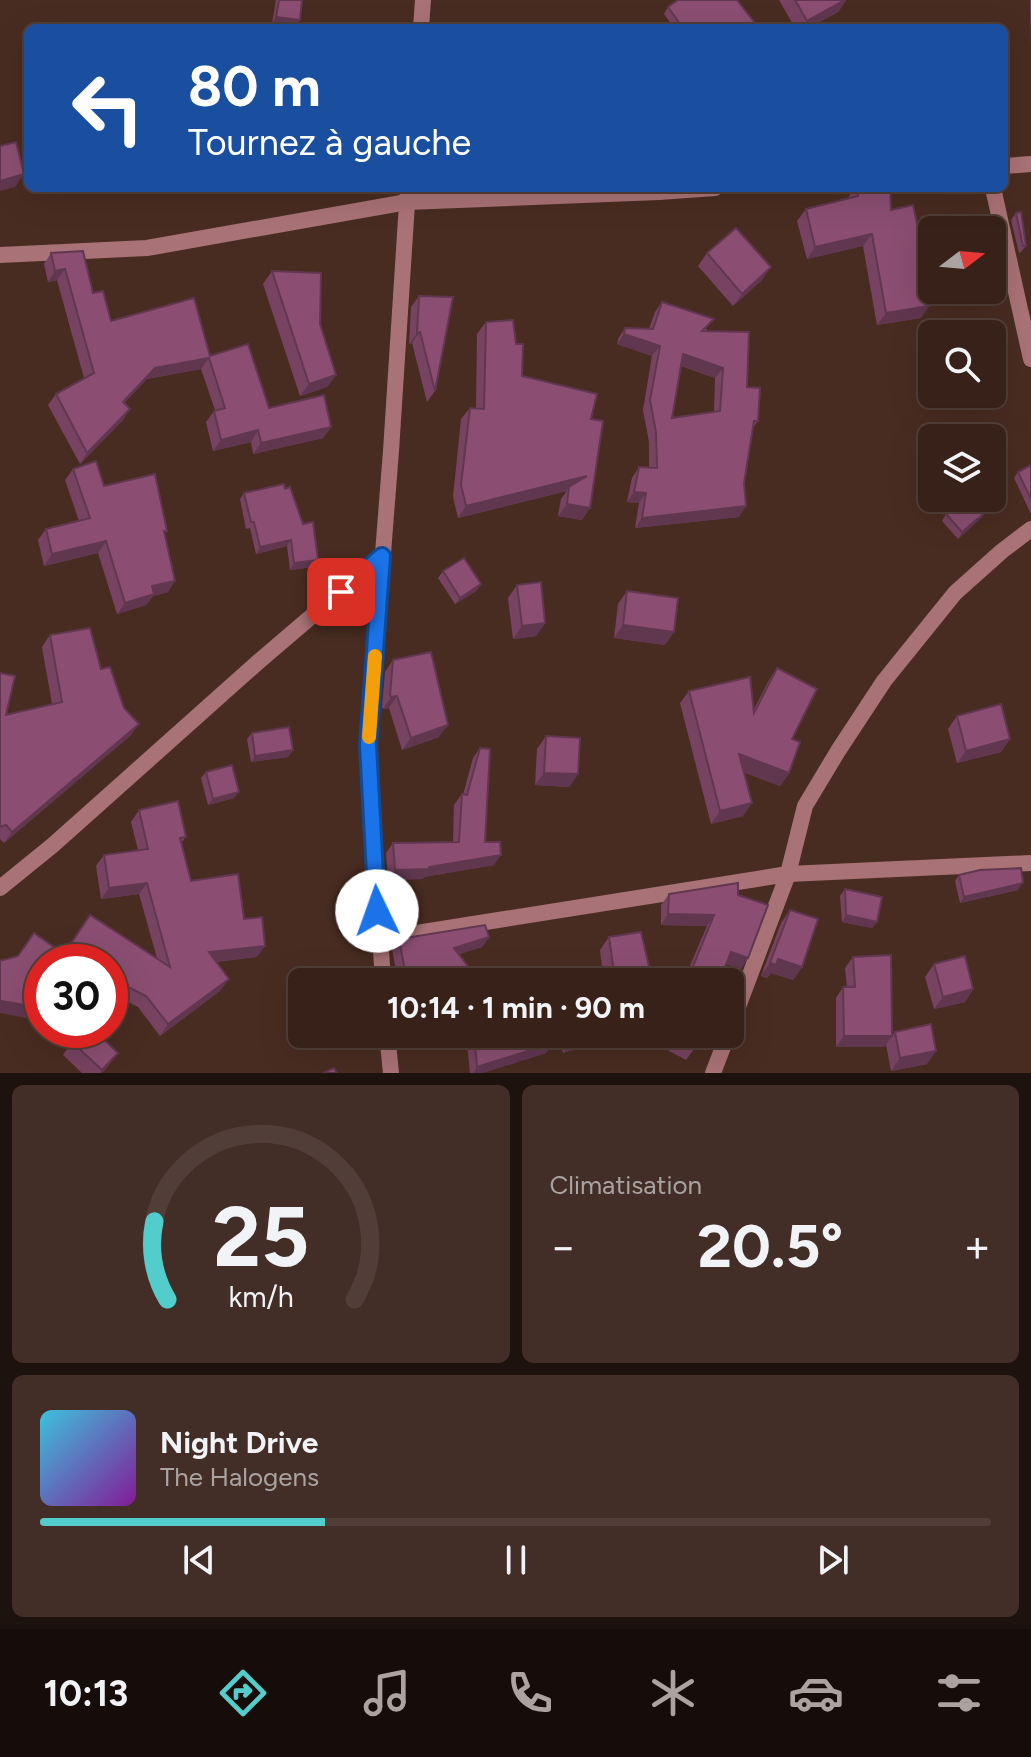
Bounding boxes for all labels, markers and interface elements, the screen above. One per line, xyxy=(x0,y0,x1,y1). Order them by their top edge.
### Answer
text: 80 m xyxy=(188,53,321,120)
icon: left xyxy=(56,56,160,160)
text: Tournez à gauche xyxy=(188,121,471,164)
north arrow xyxy=(918,216,1006,304)
map controls xyxy=(918,216,1006,512)
button: search xyxy=(918,320,1006,408)
button: layers xyxy=(918,424,1006,512)
pin xyxy=(307,558,375,626)
icon: arrive xyxy=(319,570,363,614)
position arrow xyxy=(335,869,419,953)
speed limit sign: 30 xyxy=(24,944,128,1048)
text: 10:14 · 1 min · 90 m xyxy=(387,989,645,1026)
text: Climatisation xyxy=(550,1169,702,1201)
text: 25 xyxy=(213,1187,309,1287)
text: 20.5° xyxy=(697,1210,843,1282)
text: − xyxy=(550,1220,577,1273)
text: + xyxy=(964,1220,991,1273)
text: km/h xyxy=(228,1280,293,1314)
text: Night Drive xyxy=(160,1424,318,1461)
text: The Halogens xyxy=(160,1461,319,1493)
icon: previous xyxy=(177,1538,221,1582)
icon: pause xyxy=(494,1538,538,1582)
icon: next xyxy=(811,1538,855,1582)
icon: directions xyxy=(215,1665,271,1721)
icon: music xyxy=(359,1665,415,1721)
icon: phone xyxy=(502,1665,558,1721)
icon: climate xyxy=(645,1665,701,1721)
icon: car xyxy=(788,1665,844,1721)
icon: filters xyxy=(931,1665,987,1721)
text: 10:13 xyxy=(44,1672,128,1715)

